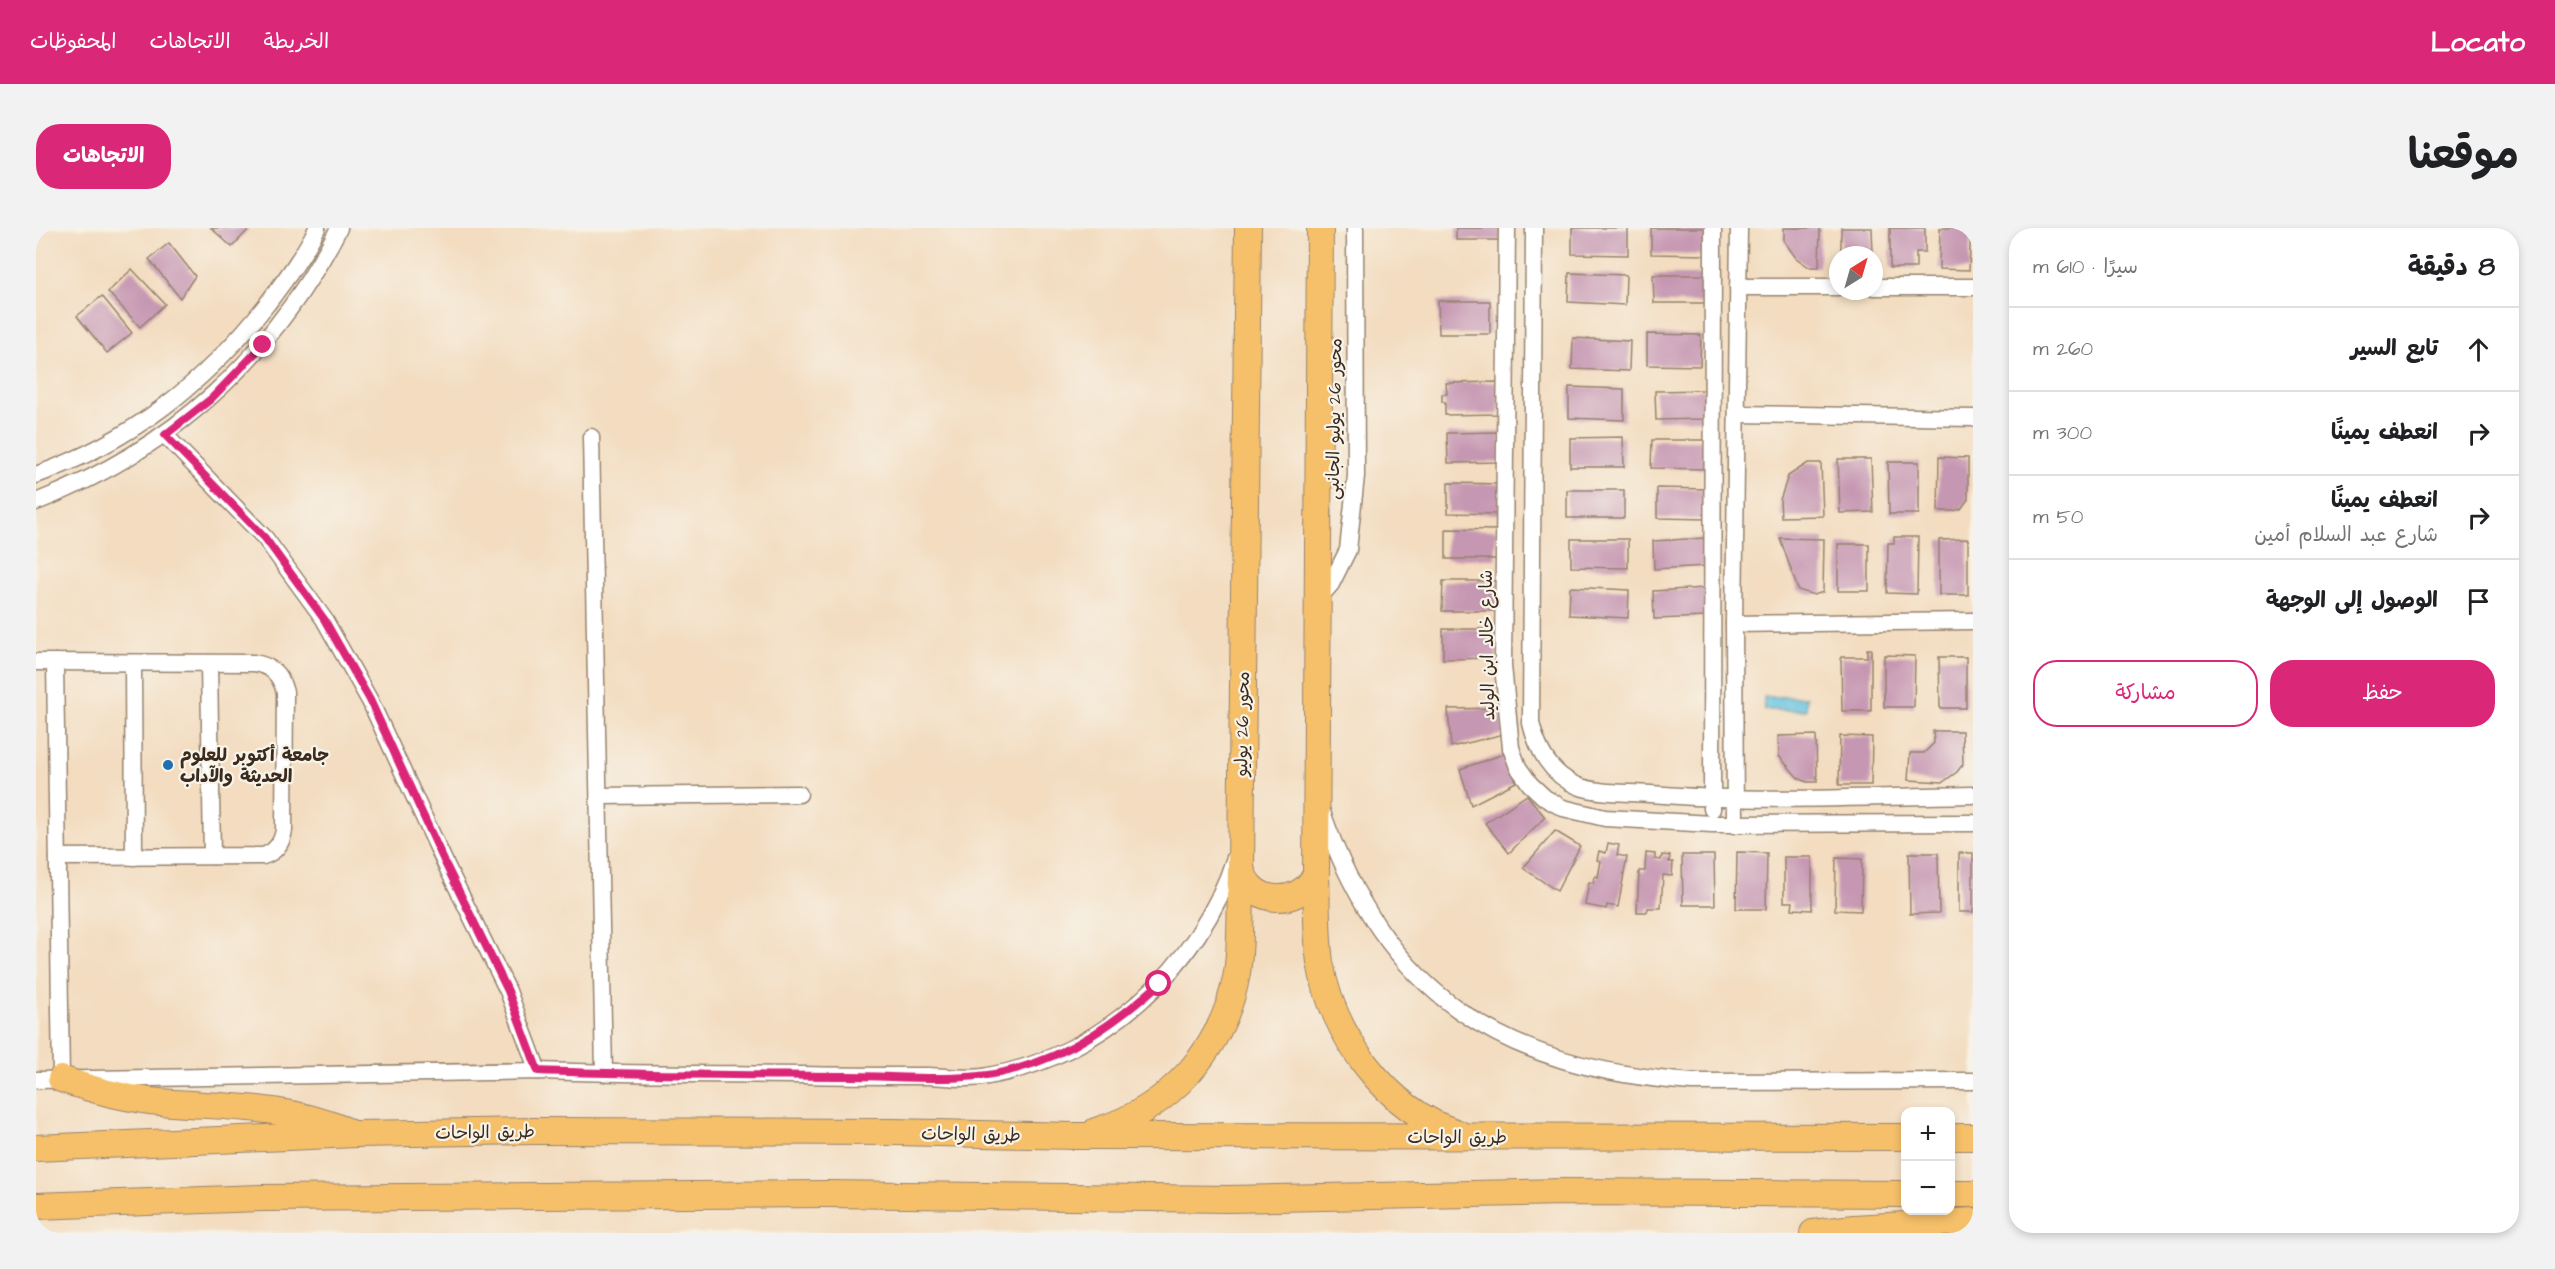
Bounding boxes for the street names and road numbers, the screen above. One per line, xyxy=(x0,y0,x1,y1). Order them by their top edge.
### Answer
street label: محور 26 يوليو الجانبى xyxy=(1321,338,1348,500)
street label: شارع خالد ابن الوليد xyxy=(1474,569,1501,721)
street label: محور 26 يوليو xyxy=(1229,671,1256,778)
street label: طريق الواحات xyxy=(435,1119,535,1146)
street label: طريق الواحات xyxy=(921,1121,1021,1148)
street label: طريق الواحات xyxy=(1407,1125,1507,1150)

